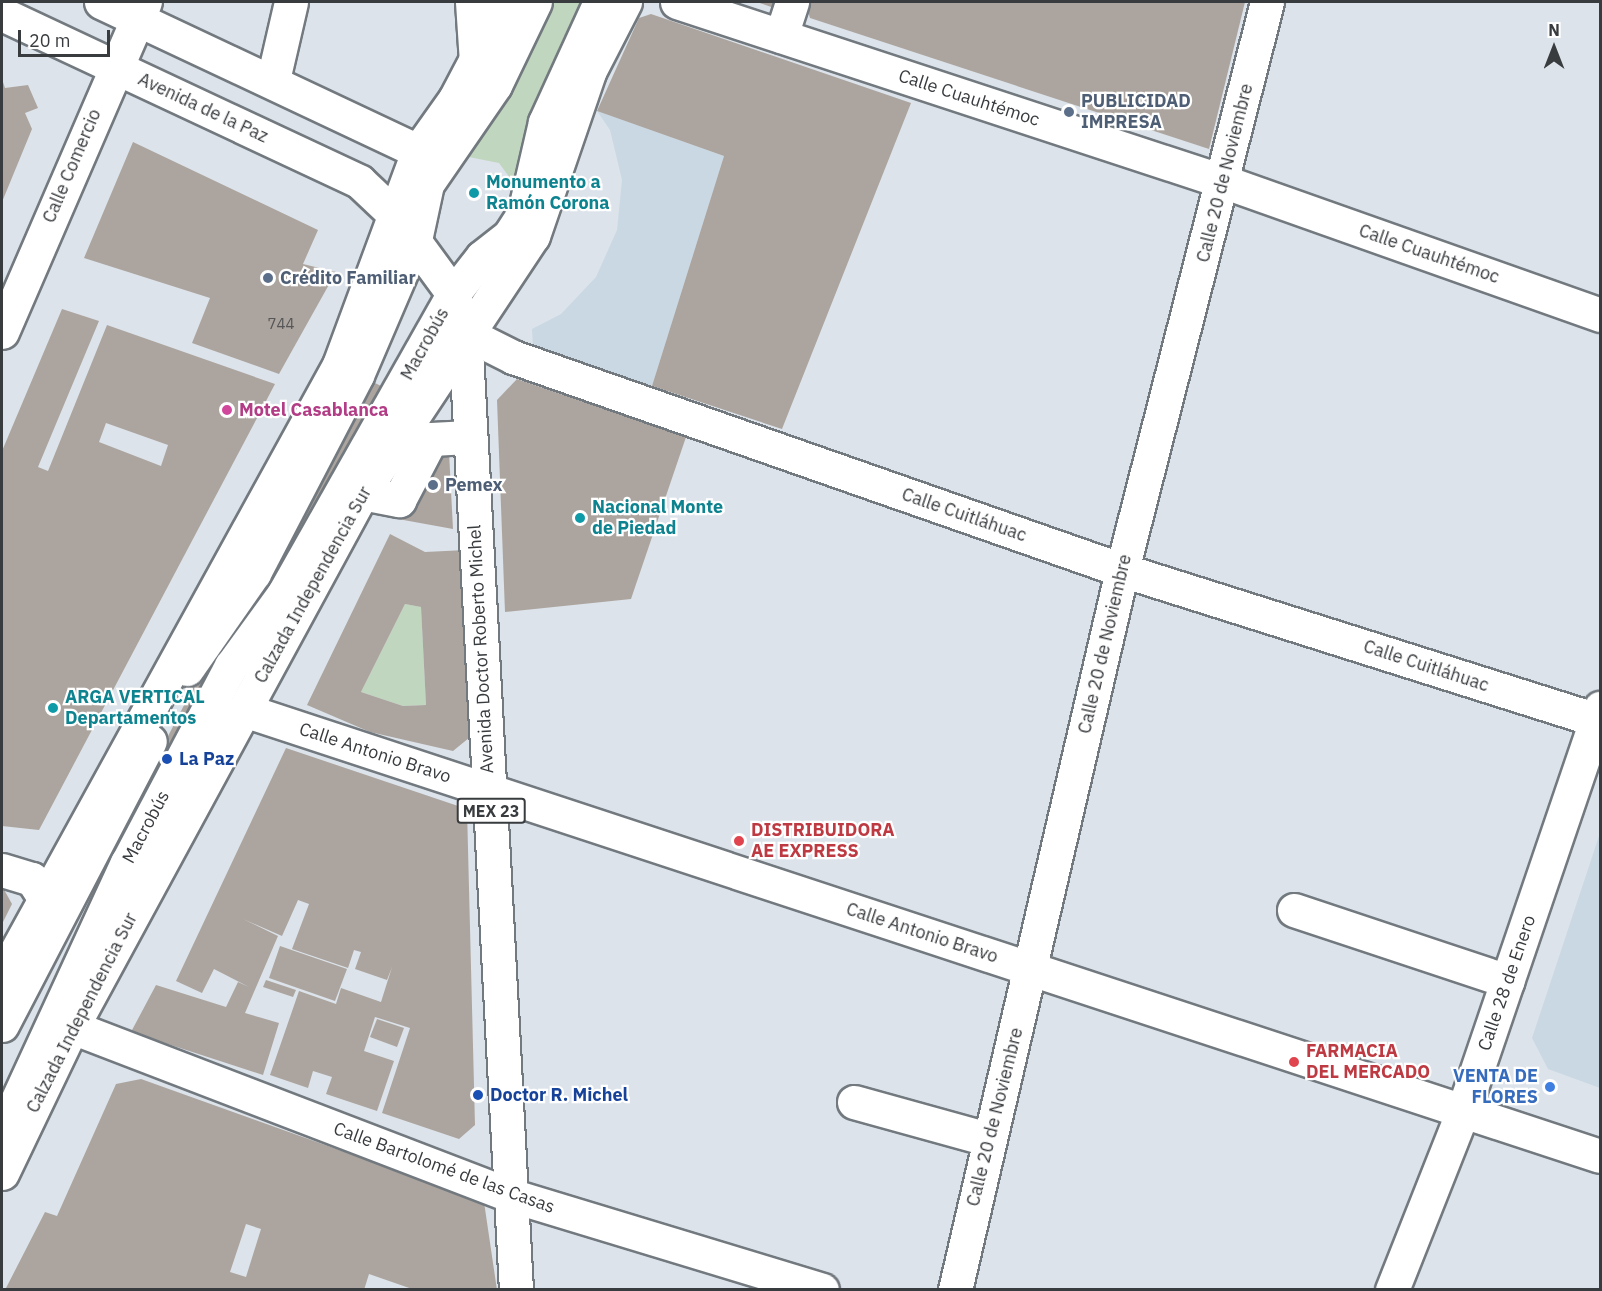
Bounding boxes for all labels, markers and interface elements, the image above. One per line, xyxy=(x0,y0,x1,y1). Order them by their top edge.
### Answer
scale bar xyxy=(21,18,112,56)
north arrow xyxy=(1524,18,1584,78)
text: N xyxy=(1548,20,1560,40)
text: 20 m xyxy=(29,29,71,52)
street label: Calle Cuauhtémoc xyxy=(896,65,1042,131)
street label: Avenida de la Paz xyxy=(135,68,271,148)
street label: Calle 20 de Noviembre xyxy=(1192,81,1258,265)
place label: PUBLICIDAD IMPRESA xyxy=(1081,91,1191,134)
marker: PUBLICIDAD IMPRESA xyxy=(1062,105,1076,119)
street label: Calle Comercio xyxy=(38,106,106,226)
place label: Monumento a Ramón Corona xyxy=(486,172,610,214)
marker: Monumento a Ramón Corona xyxy=(467,186,481,200)
street label: Calle Cuauhtémoc xyxy=(1356,220,1502,288)
place label: Crédito Familiar xyxy=(280,267,416,289)
marker: Crédito Familiar xyxy=(261,271,275,285)
street label: Macrobús xyxy=(396,304,454,384)
house number: 744 xyxy=(268,315,294,333)
place label: Motel Casablanca xyxy=(239,399,389,421)
marker: Motel Casablanca xyxy=(220,403,234,417)
place label: Pemex xyxy=(445,474,503,496)
marker: Pemex xyxy=(426,478,440,492)
street label: Calzada Independencia Sur xyxy=(250,483,376,687)
street label: Calle Cuitláhuac xyxy=(899,484,1029,546)
place label: Nacional Monte de Piedad xyxy=(592,497,723,540)
marker: Nacional Monte de Piedad xyxy=(573,511,587,525)
street label: Avenida Doctor Roberto Michel xyxy=(464,524,498,774)
street label: Calle 20 de Noviembre xyxy=(1074,552,1136,736)
street label: Calle Cuitláhuac xyxy=(1361,636,1491,696)
place label: ARGA VERTICAL Departamentos xyxy=(65,687,205,730)
marker: ARGA VERTICAL Departamentos xyxy=(46,701,60,715)
street label: Calle Antonio Bravo xyxy=(296,718,454,788)
place label: La Paz xyxy=(179,748,234,770)
marker: La Paz xyxy=(160,752,174,766)
street label: Macrobús xyxy=(118,787,174,867)
road number: MEX 23 xyxy=(456,798,526,824)
place label: DISTRIBUIDORA AE EXPRESS xyxy=(751,820,895,862)
marker: DISTRIBUIDORA AE EXPRESS xyxy=(732,834,746,848)
street label: Calle Antonio Bravo xyxy=(843,898,1001,968)
street label: Calzada Independencia Sur xyxy=(22,909,142,1117)
street label: Calle 28 de Enero xyxy=(1474,912,1540,1054)
street label: Calle 20 de Noviembre xyxy=(962,1025,1028,1209)
place label: FARMACIA DEL MERCADO xyxy=(1306,1041,1430,1084)
marker: FARMACIA DEL MERCADO xyxy=(1287,1055,1301,1069)
place label: VENTA DE FLORES xyxy=(1453,1066,1538,1108)
marker: VENTA DE FLORES xyxy=(1543,1080,1557,1094)
place label: Doctor R. Michel xyxy=(490,1084,628,1106)
marker: Doctor R. Michel xyxy=(471,1088,485,1102)
street label: Calle Bartolomé de las Casas xyxy=(330,1118,558,1218)

